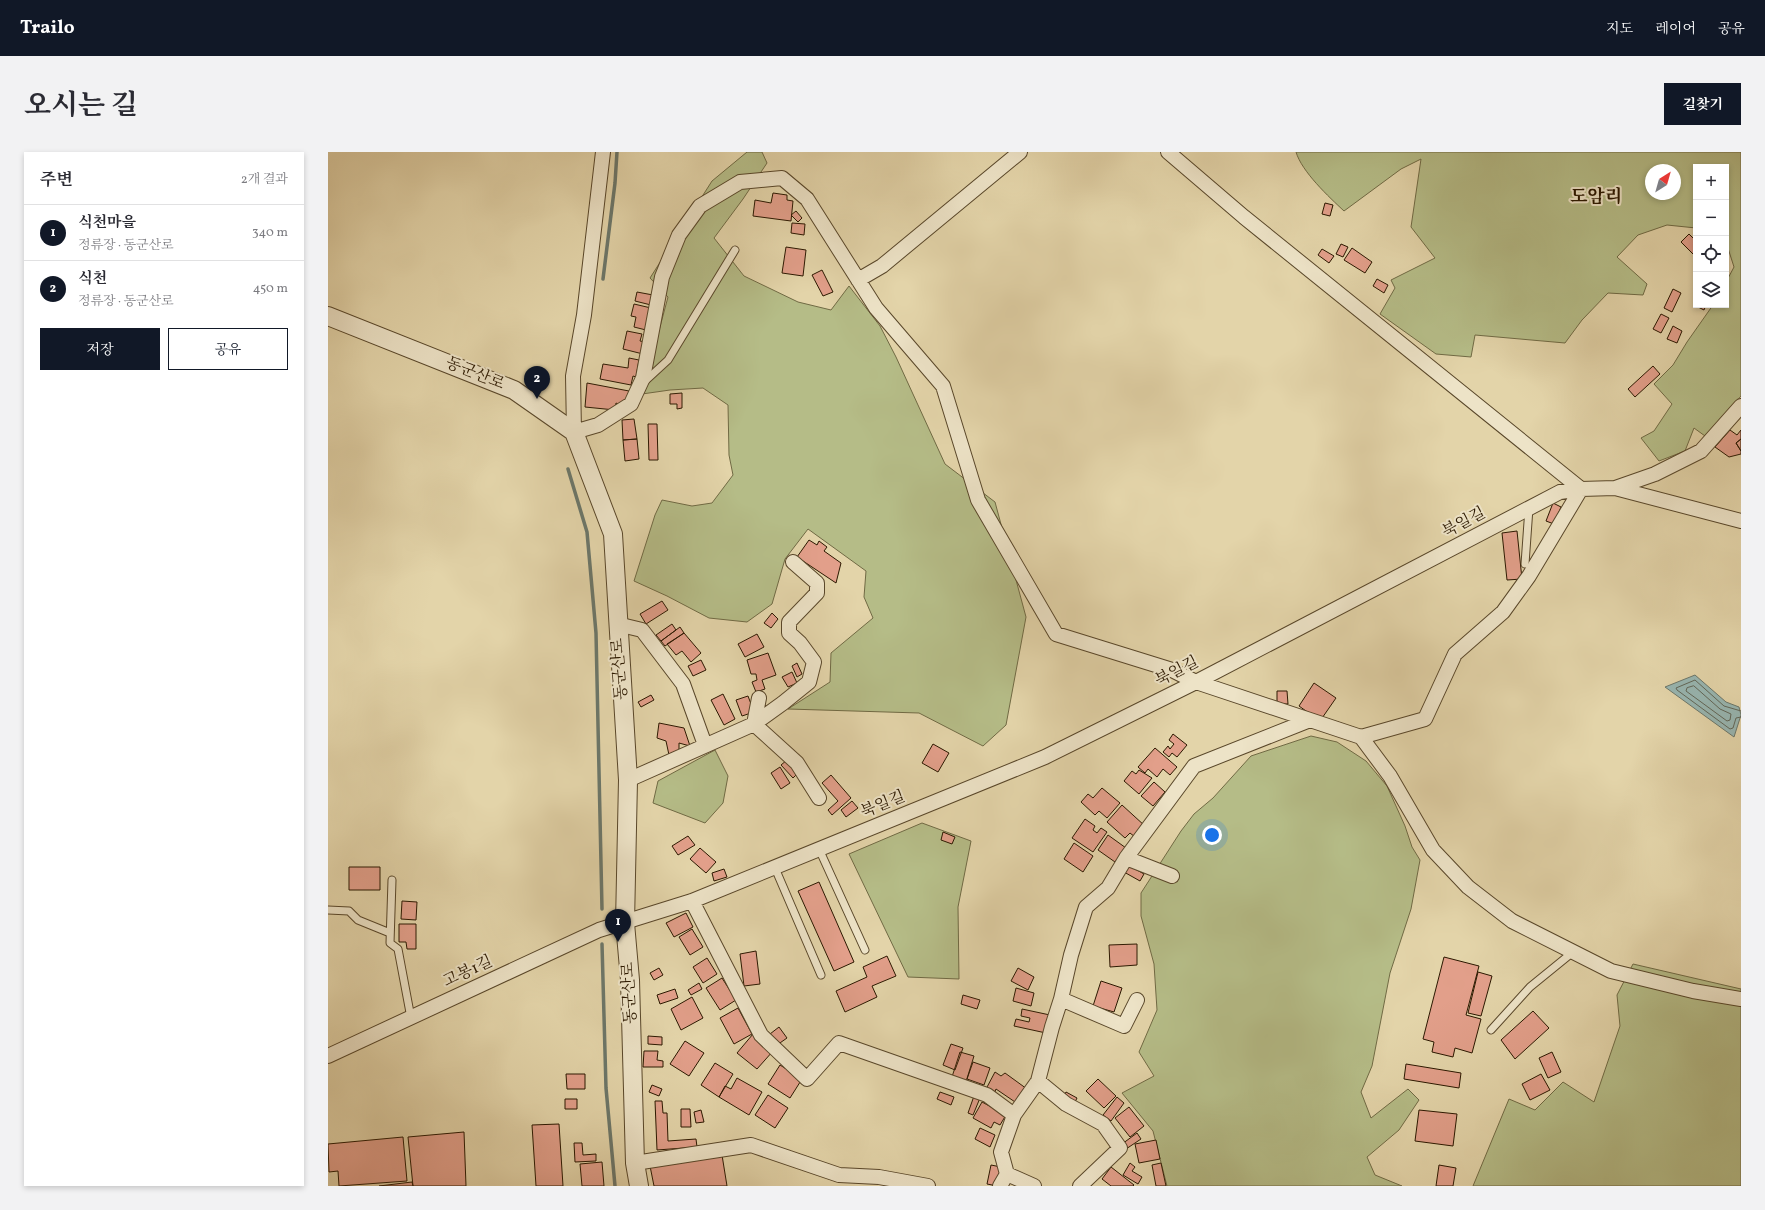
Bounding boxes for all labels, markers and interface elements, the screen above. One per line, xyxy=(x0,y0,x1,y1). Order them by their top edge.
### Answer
text: Trailo xyxy=(20,15,75,41)
text: 지도 xyxy=(1606,20,1633,39)
text: 레이어 xyxy=(1655,20,1696,39)
text: 공유 xyxy=(1718,20,1745,39)
button: 길찾기 xyxy=(1664,83,1741,125)
text: 오시는 길 xyxy=(24,87,138,126)
north arrow xyxy=(1645,164,1681,200)
map controls xyxy=(1693,164,1729,308)
button: + xyxy=(1693,164,1729,200)
text: 주변 xyxy=(40,169,73,192)
text: 2개 결과 xyxy=(241,171,288,189)
district label: 도암리 xyxy=(1570,185,1622,210)
button: − xyxy=(1693,200,1729,236)
text: 식천마을 xyxy=(78,213,136,234)
text: 1 xyxy=(50,224,56,242)
text: 340 m xyxy=(252,224,288,242)
button: locate xyxy=(1693,236,1729,272)
text: 정류장 · 동군산로 xyxy=(78,237,174,255)
text: 식천 xyxy=(78,269,107,290)
button: layers xyxy=(1693,272,1729,308)
text: 2 xyxy=(50,280,56,298)
text: 450 m xyxy=(253,280,288,298)
text: 정류장 · 동군산로 xyxy=(78,293,174,311)
button: 저장 xyxy=(40,328,160,370)
button: 공유 xyxy=(168,328,288,370)
street label: 동군산로 xyxy=(442,352,508,396)
pin: 2 xyxy=(524,366,550,399)
street label: 북일길 xyxy=(1438,502,1490,544)
street label: 동군산로 xyxy=(607,637,633,701)
street label: 북일길 xyxy=(1151,652,1203,692)
street label: 북일길 xyxy=(857,786,909,824)
your location xyxy=(1202,825,1222,845)
pin: 1 xyxy=(605,909,631,942)
street label: 고봉1길 xyxy=(440,951,496,993)
street label: 동군산로 xyxy=(617,961,643,1024)

